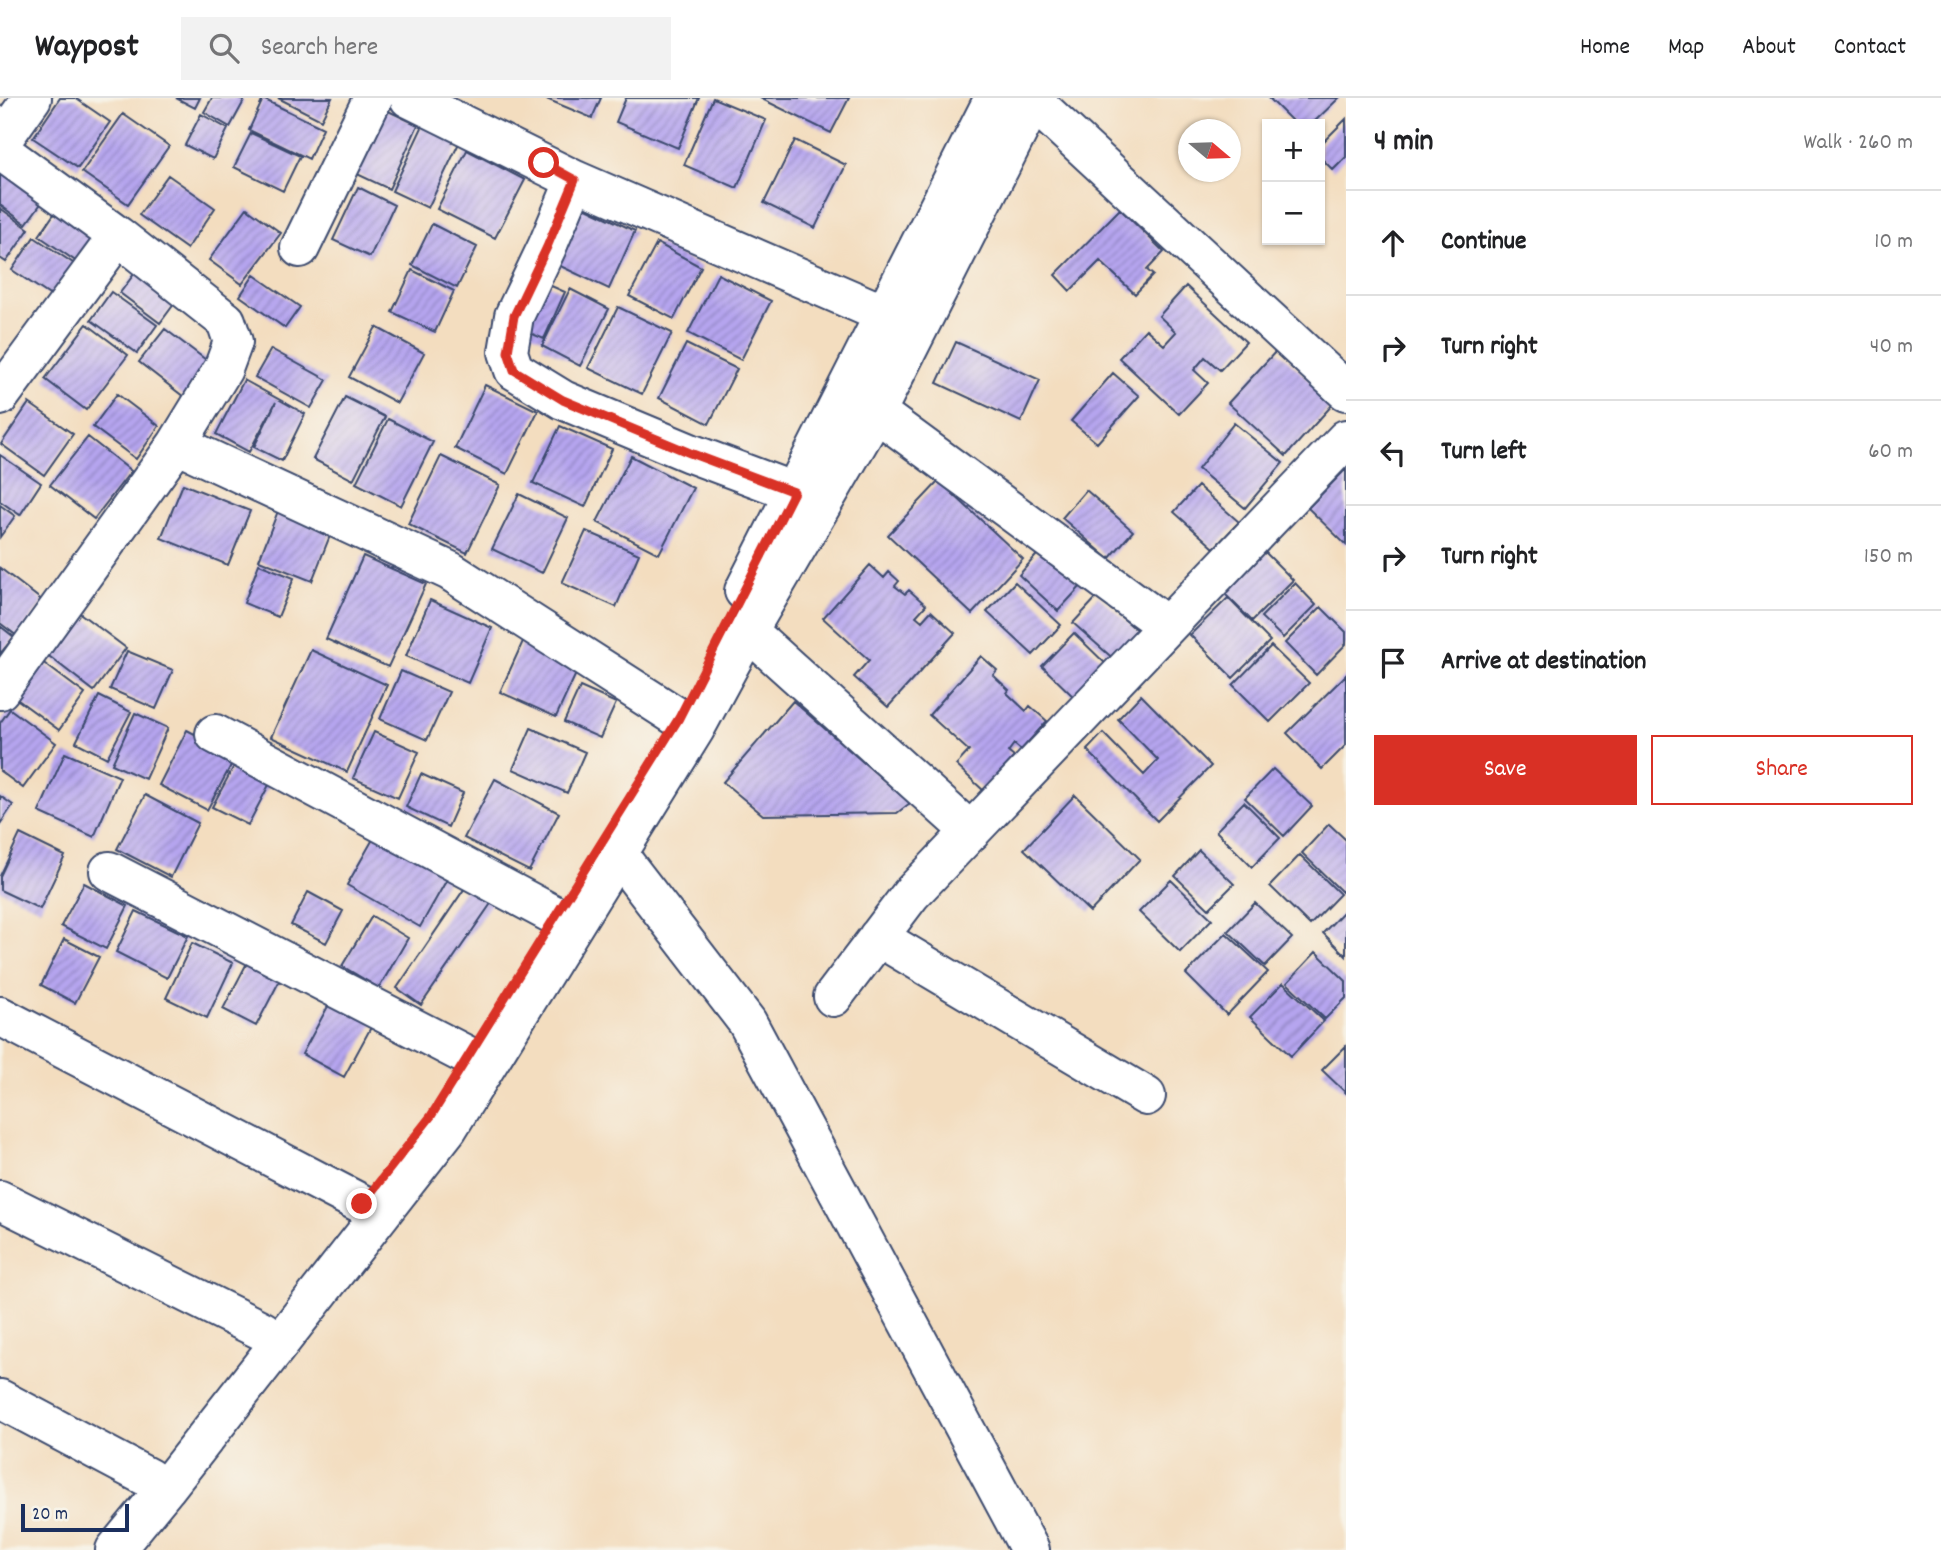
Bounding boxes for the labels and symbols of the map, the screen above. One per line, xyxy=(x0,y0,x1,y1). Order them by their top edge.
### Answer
north arrow xyxy=(1178,119,1241,182)
route start xyxy=(528,147,559,178)
route end xyxy=(346,1188,377,1219)
scale bar xyxy=(21,1501,130,1533)

